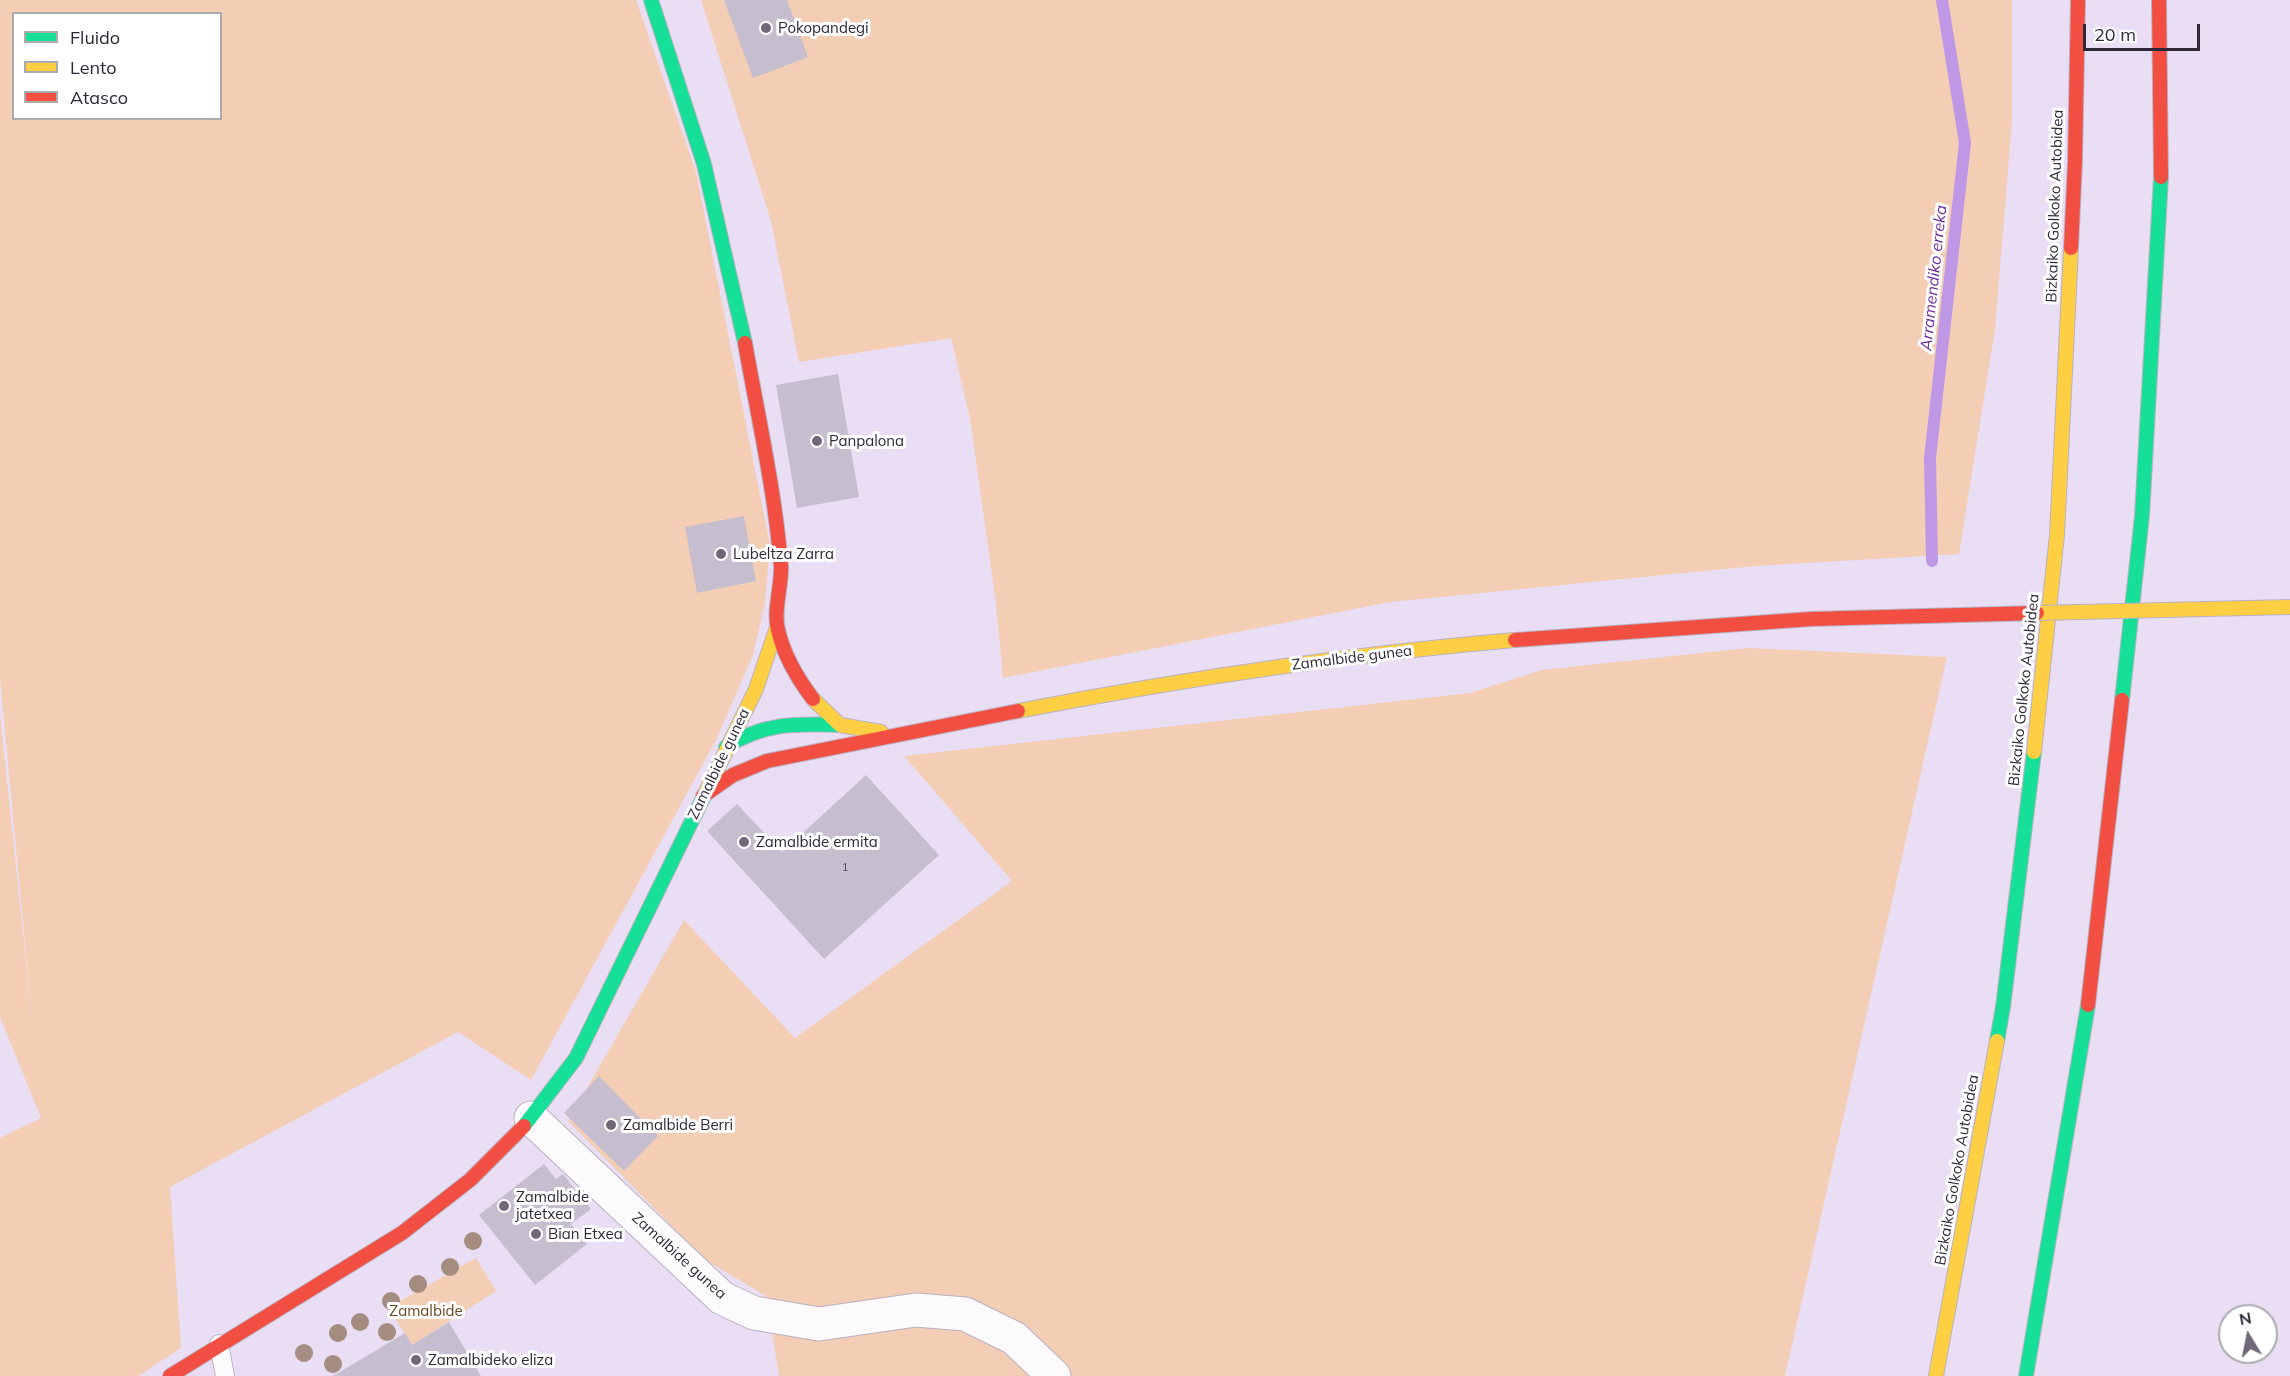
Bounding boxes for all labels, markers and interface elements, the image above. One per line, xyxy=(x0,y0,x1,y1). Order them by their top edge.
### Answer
legend xyxy=(12,12,222,120)
scale bar xyxy=(2086,12,2203,50)
place label: Pokopandegi xyxy=(778,19,869,37)
marker: Pokopandegi xyxy=(759,21,773,35)
text: 20 m xyxy=(2094,23,2136,46)
text: Fluido xyxy=(70,26,120,49)
text: Lento xyxy=(70,56,117,79)
text: Atasco xyxy=(70,86,128,109)
street label: Bizkaiko Golkoko Autobidea xyxy=(2043,109,2067,303)
water label: Arramendiko erreka xyxy=(1917,204,1951,352)
place label: Panpalona xyxy=(829,432,904,450)
marker: Panpalona xyxy=(810,434,824,448)
place label: Lubeltza Zarra xyxy=(733,545,834,563)
marker: Lubeltza Zarra xyxy=(714,547,728,561)
street label: Bizkaiko Golkoko Autobidea xyxy=(2005,593,2043,787)
street label: Zamalbide gunea xyxy=(1291,642,1413,674)
street label: Zamalbide gunea xyxy=(684,706,754,822)
place label: Zamalbide ermita xyxy=(756,833,878,851)
marker: Zamalbide ermita xyxy=(737,835,751,849)
house number: 1 xyxy=(841,860,849,874)
street label: Bizkaiko Golkoko Autobidea xyxy=(1931,1073,1983,1267)
place label: Zamalbide Berri xyxy=(623,1116,733,1134)
marker: Zamalbide Berri xyxy=(604,1118,618,1132)
place label: Zamalbide jatetxea xyxy=(516,1188,589,1223)
marker: Zamalbide jatetxea xyxy=(497,1199,511,1213)
street label: Zamalbide gunea xyxy=(628,1209,730,1303)
place label: Bian Etxea xyxy=(548,1225,623,1243)
marker: Bian Etxea xyxy=(529,1227,543,1241)
park label: Zamalbide xyxy=(389,1302,463,1320)
north arrow xyxy=(2218,1304,2278,1364)
text: N xyxy=(2238,1307,2253,1329)
place label: Zamalbideko eliza xyxy=(428,1351,553,1369)
marker: Zamalbideko eliza xyxy=(409,1353,423,1367)

